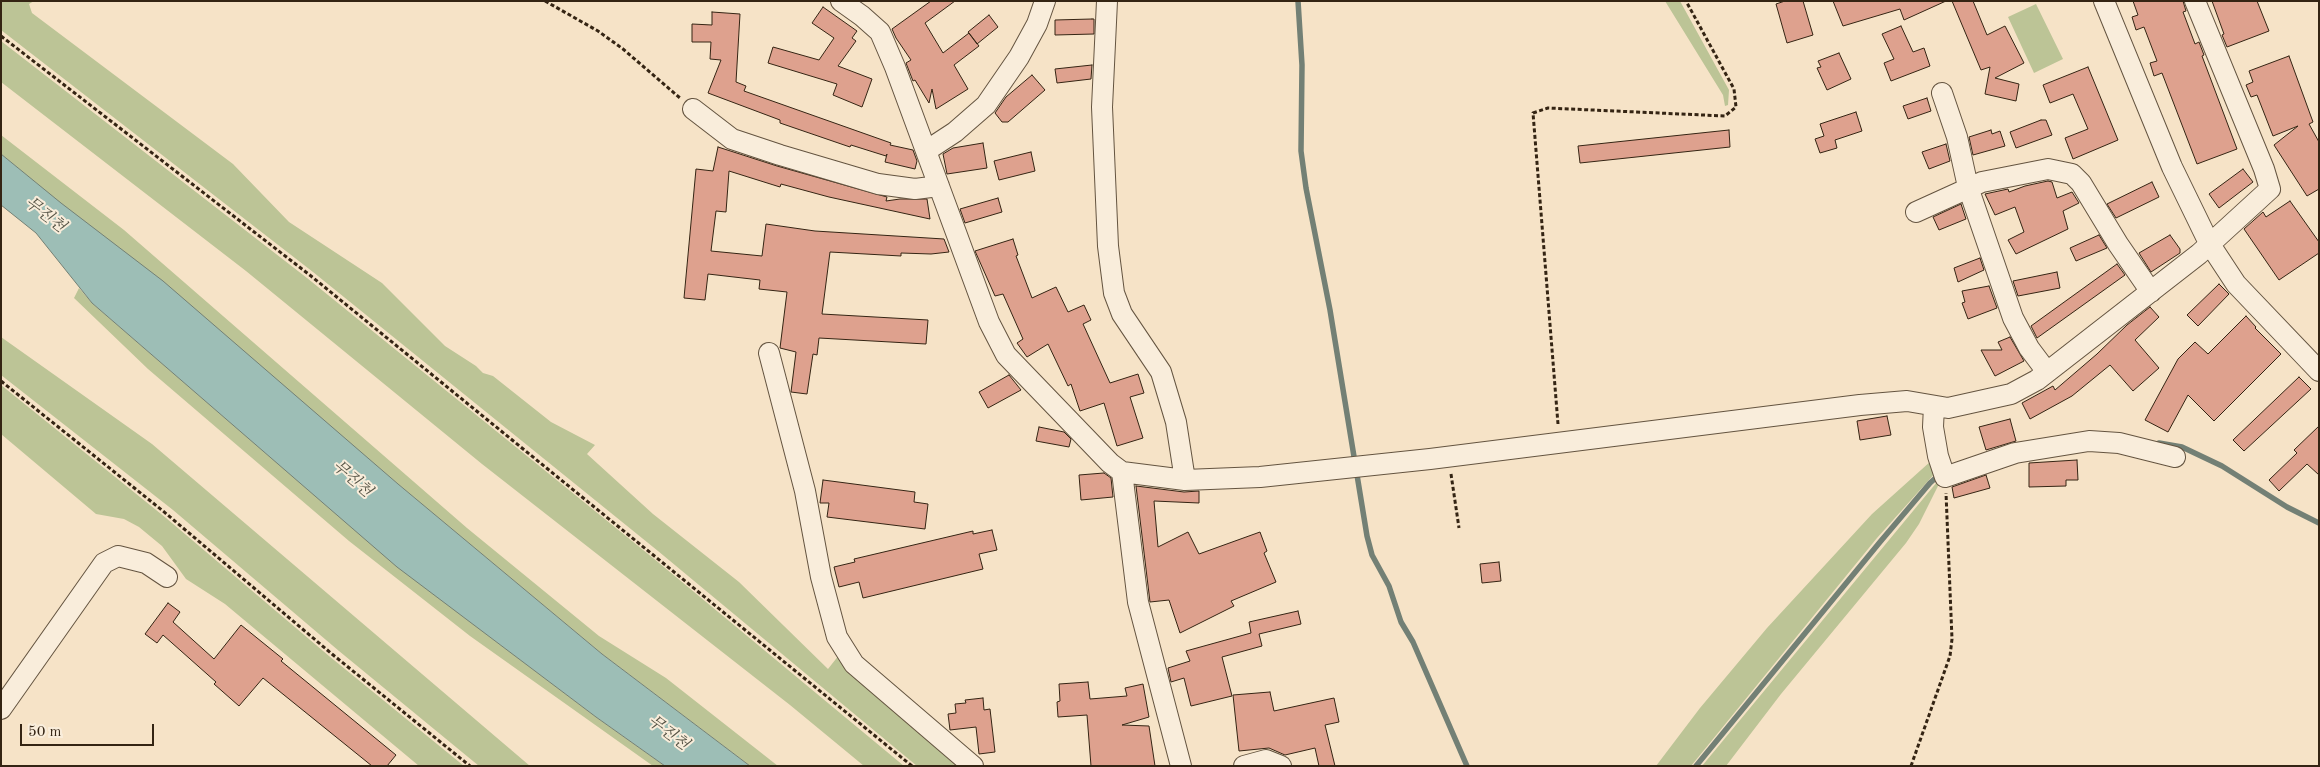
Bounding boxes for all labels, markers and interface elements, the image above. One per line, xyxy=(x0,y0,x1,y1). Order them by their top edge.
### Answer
water label: 무진천 xyxy=(21,193,69,237)
water label: 무진천 xyxy=(328,457,376,501)
water label: 무진천 xyxy=(644,711,692,755)
scale bar xyxy=(22,714,156,746)
text: 50 m xyxy=(28,725,62,740)

